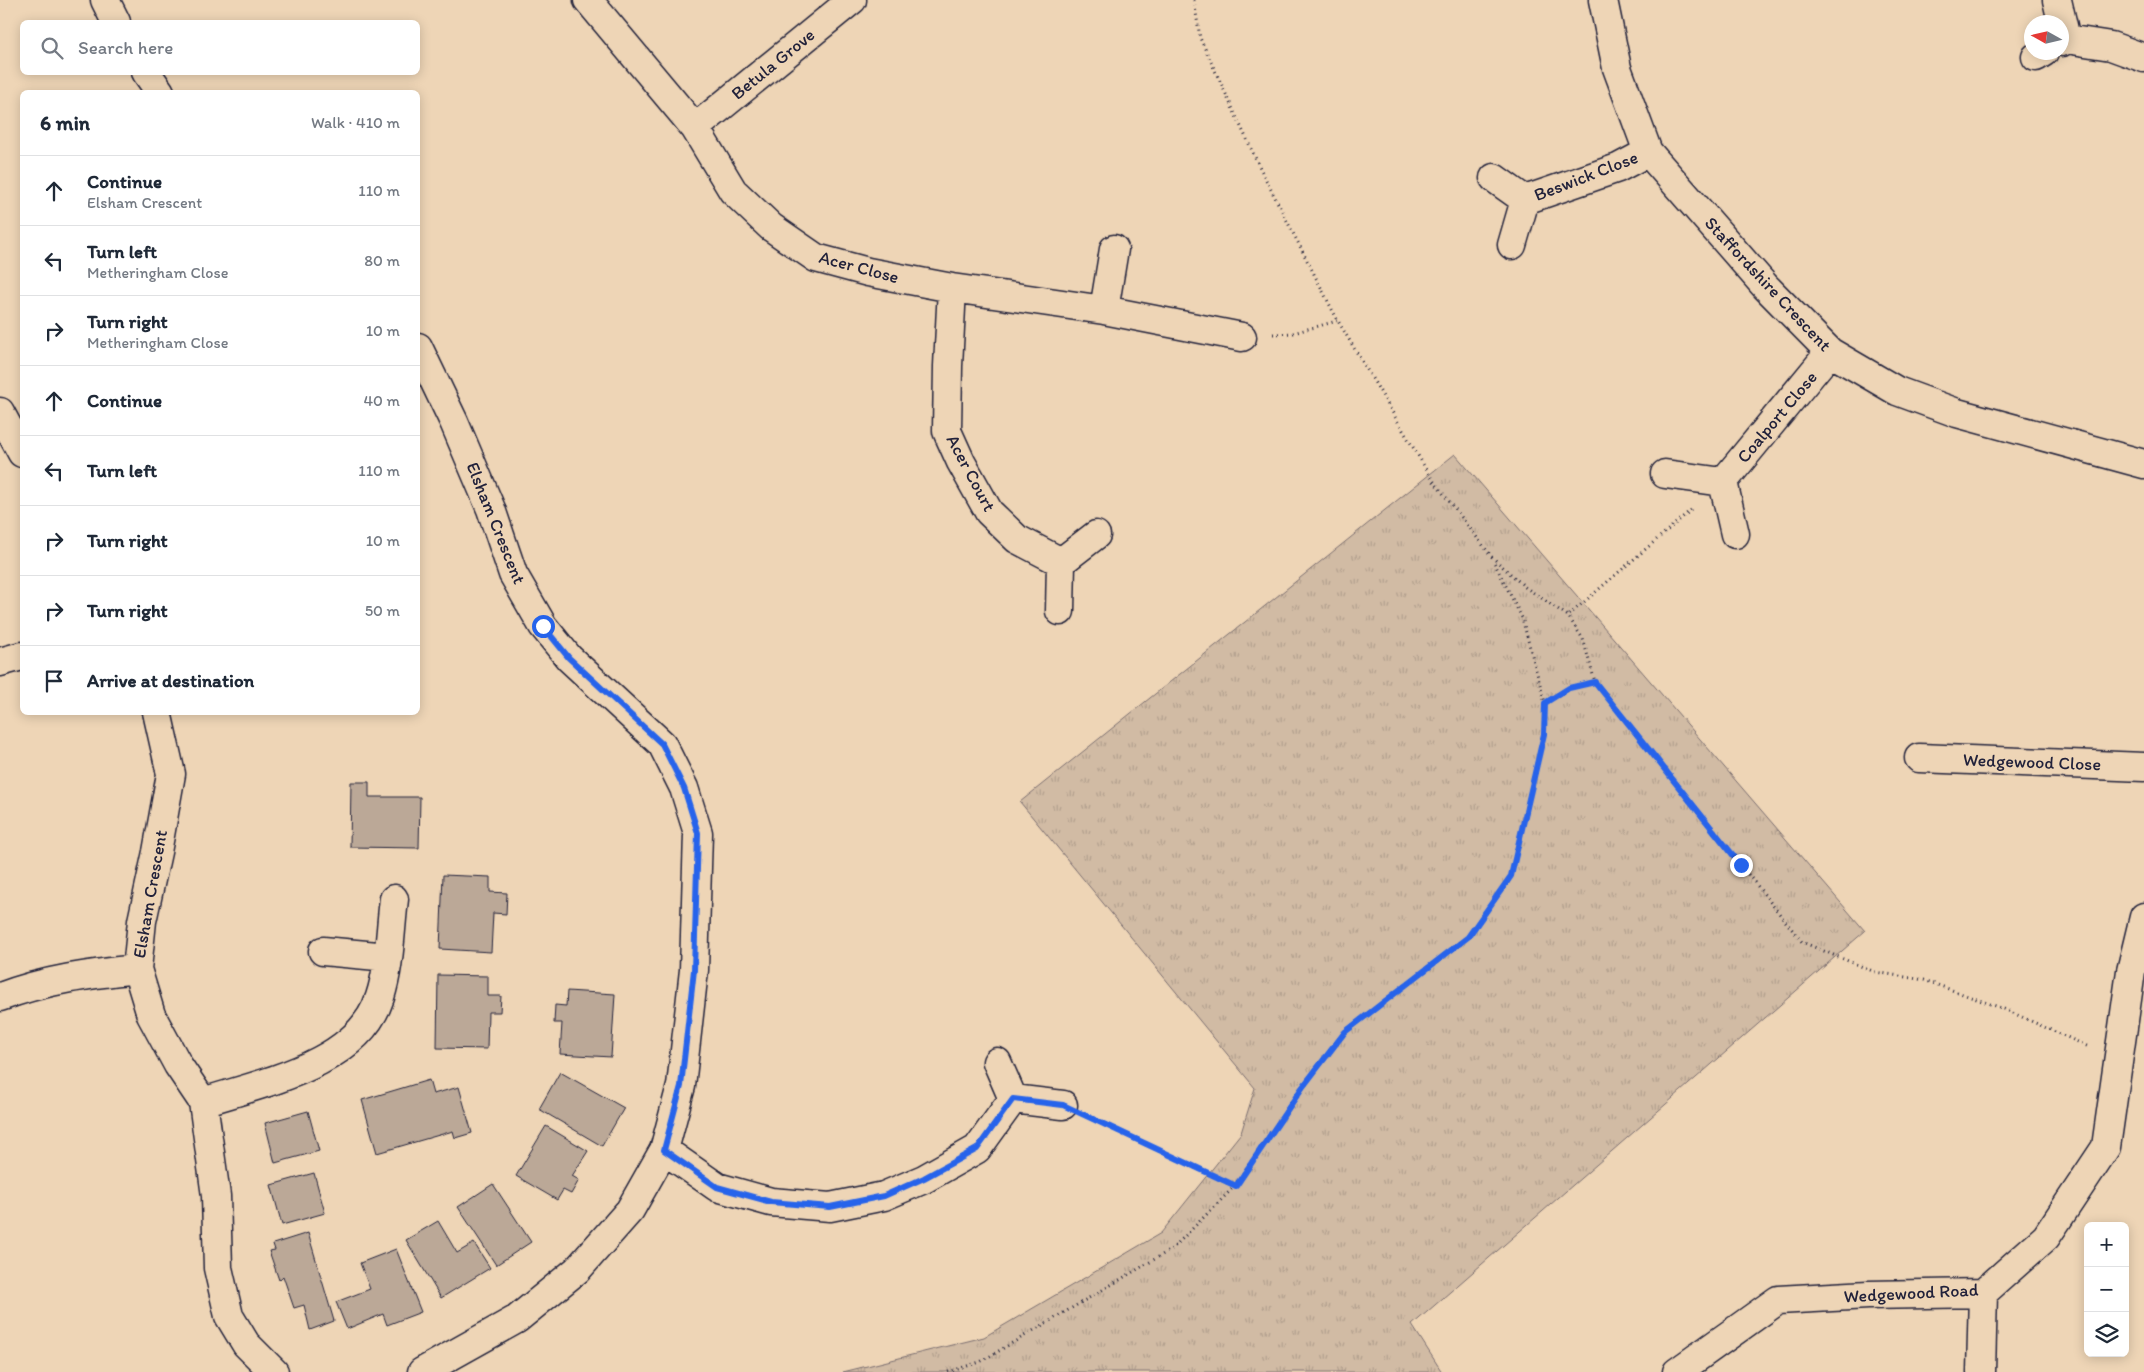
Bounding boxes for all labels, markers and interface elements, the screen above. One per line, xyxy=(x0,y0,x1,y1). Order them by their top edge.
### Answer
north arrow xyxy=(2024,15,2069,60)
search box xyxy=(20,20,420,75)
street label: Betula Grove xyxy=(727,24,819,104)
icon: search xyxy=(38,34,66,62)
text: Search here xyxy=(78,36,173,59)
text: 6 min xyxy=(40,110,90,135)
text: Walk · 410 m xyxy=(311,113,400,132)
street label: Beswick Close xyxy=(1531,146,1641,206)
text: Continue xyxy=(87,170,162,193)
icon: ahead xyxy=(40,177,68,205)
text: 110 m xyxy=(358,181,400,200)
text: Elsham Crescent xyxy=(87,193,202,212)
street label: Staffordshire Crescent xyxy=(1700,212,1836,356)
text: Turn left xyxy=(87,240,157,263)
street label: Acer Close xyxy=(817,246,901,288)
icon: left xyxy=(40,247,68,275)
text: 80 m xyxy=(364,251,400,270)
text: Metheringham Close xyxy=(87,263,228,282)
text: Turn right xyxy=(87,310,168,333)
icon: right xyxy=(40,317,68,345)
text: 10 m xyxy=(366,321,400,340)
text: Metheringham Close xyxy=(87,333,228,352)
street label: Coalport Close xyxy=(1732,367,1822,467)
icon: ahead xyxy=(40,387,68,415)
text: Continue xyxy=(87,389,162,412)
text: 40 m xyxy=(363,391,400,410)
street label: Acer Court xyxy=(942,431,1001,515)
icon: left xyxy=(40,457,68,485)
text: Turn left xyxy=(87,459,157,482)
street label: Elsham Crescent xyxy=(462,459,531,587)
text: 110 m xyxy=(358,461,400,480)
icon: right xyxy=(40,527,68,555)
text: Turn right xyxy=(87,529,168,552)
text: 10 m xyxy=(366,531,400,550)
icon: right xyxy=(40,597,68,625)
text: Turn right xyxy=(87,599,168,622)
text: 50 m xyxy=(365,601,400,620)
route start xyxy=(532,615,555,638)
icon: arrive xyxy=(40,667,68,695)
text: Arrive at destination xyxy=(87,669,254,692)
street label: Wedgewood Close xyxy=(1963,749,2101,775)
street label: Elsham Crescent xyxy=(128,828,172,960)
route end xyxy=(1730,854,1753,877)
map controls xyxy=(2084,1222,2129,1357)
button: + xyxy=(2084,1222,2129,1267)
button: − xyxy=(2084,1267,2129,1312)
street label: Wedgewood Road xyxy=(1843,1278,1979,1308)
button: layers xyxy=(2084,1312,2129,1357)

